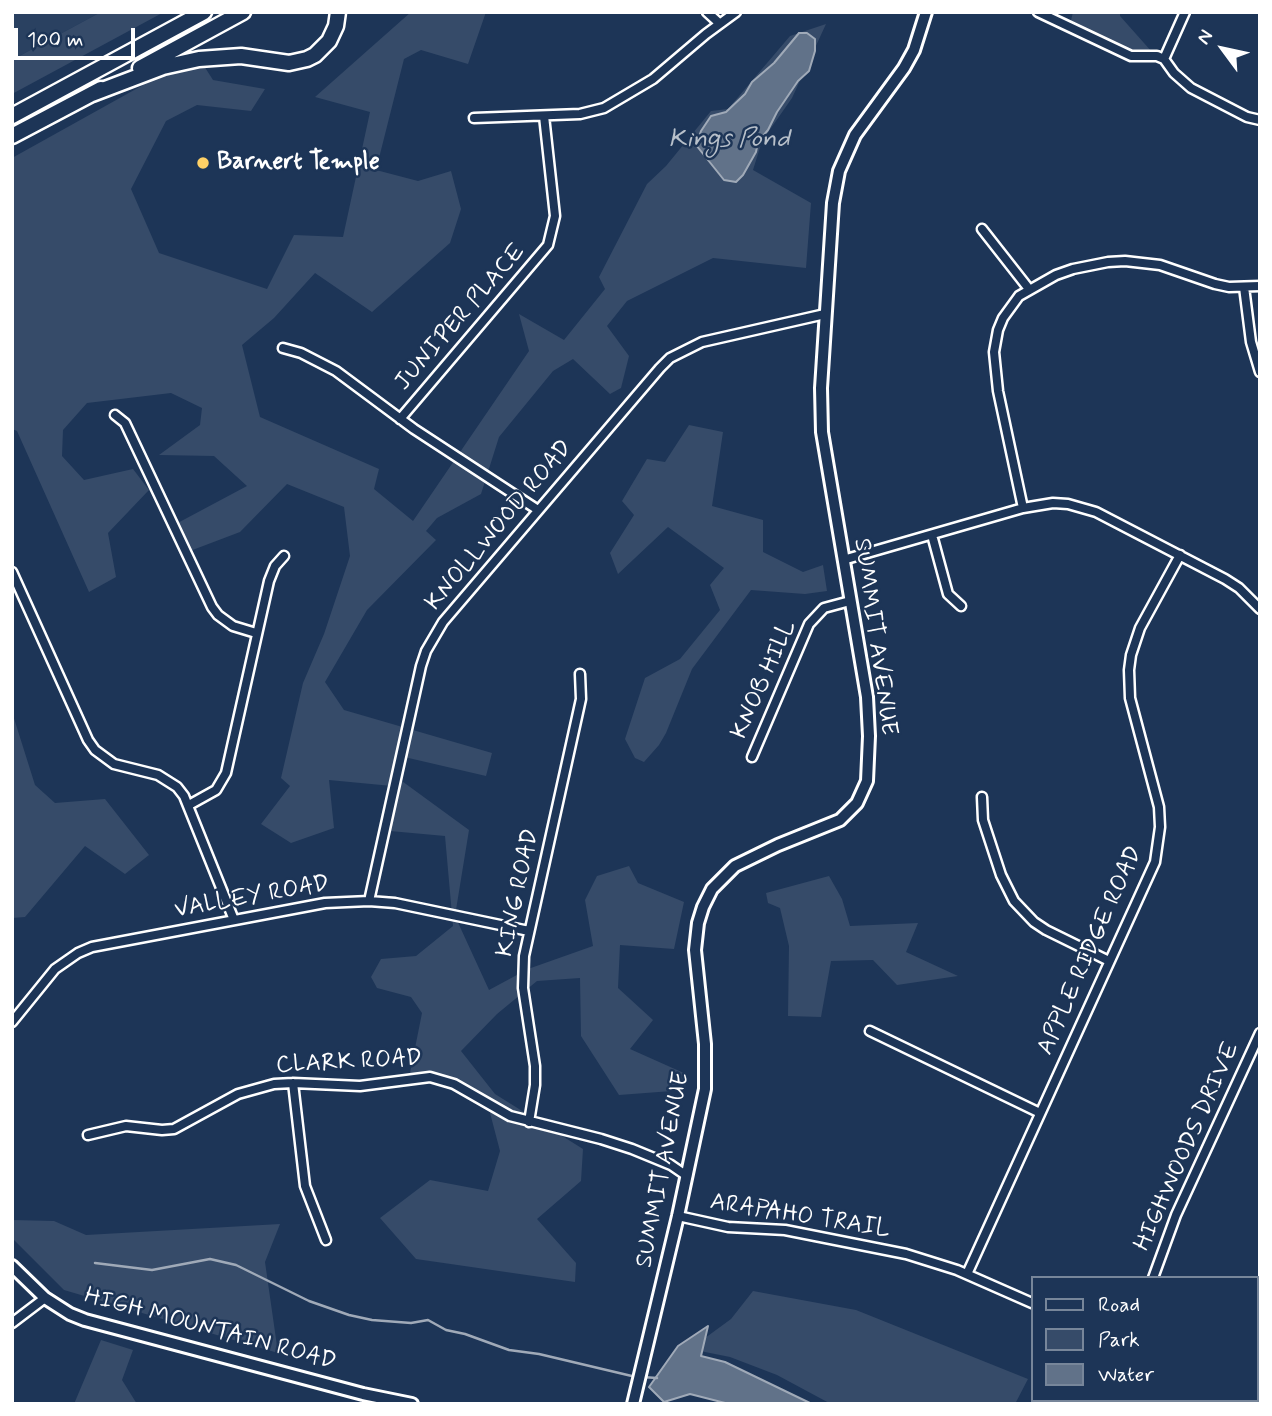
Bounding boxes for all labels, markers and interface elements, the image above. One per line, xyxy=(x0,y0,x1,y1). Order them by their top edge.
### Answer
scale bar xyxy=(18,14,138,58)
north arrow xyxy=(1188,14,1258,84)
text: N xyxy=(1191,25,1219,49)
text: 100 m xyxy=(27,26,83,54)
water label: Kings Pond xyxy=(668,125,790,157)
place label: Barnert Temple xyxy=(217,149,380,177)
marker: Barnert Temple xyxy=(195,155,211,171)
street label: JUNIPER PLACE xyxy=(389,239,533,397)
street label: KNOLLWOOD ROAD xyxy=(420,435,580,617)
street label: SUMMIT AVENUE xyxy=(846,537,902,737)
street label: KNOB HILL xyxy=(726,616,804,744)
street label: KING ROAD xyxy=(491,826,547,960)
street label: APPLE RIDGE ROAD xyxy=(1032,842,1150,1060)
street label: VALLEY ROAD xyxy=(172,870,332,926)
street label: HIGHWOODS DRIVE xyxy=(1129,1038,1247,1256)
street label: CLARK ROAD xyxy=(275,1045,423,1081)
street label: SUMMIT AVENUE xyxy=(631,1070,697,1270)
street label: ARAPAHO TRAIL xyxy=(708,1189,892,1245)
legend xyxy=(1030,1276,1258,1402)
street label: HIGH MOUNTAIN ROAD xyxy=(81,1283,339,1377)
text: Road xyxy=(1098,1291,1140,1319)
text: Park xyxy=(1098,1326,1140,1354)
text: Water xyxy=(1098,1361,1154,1389)

